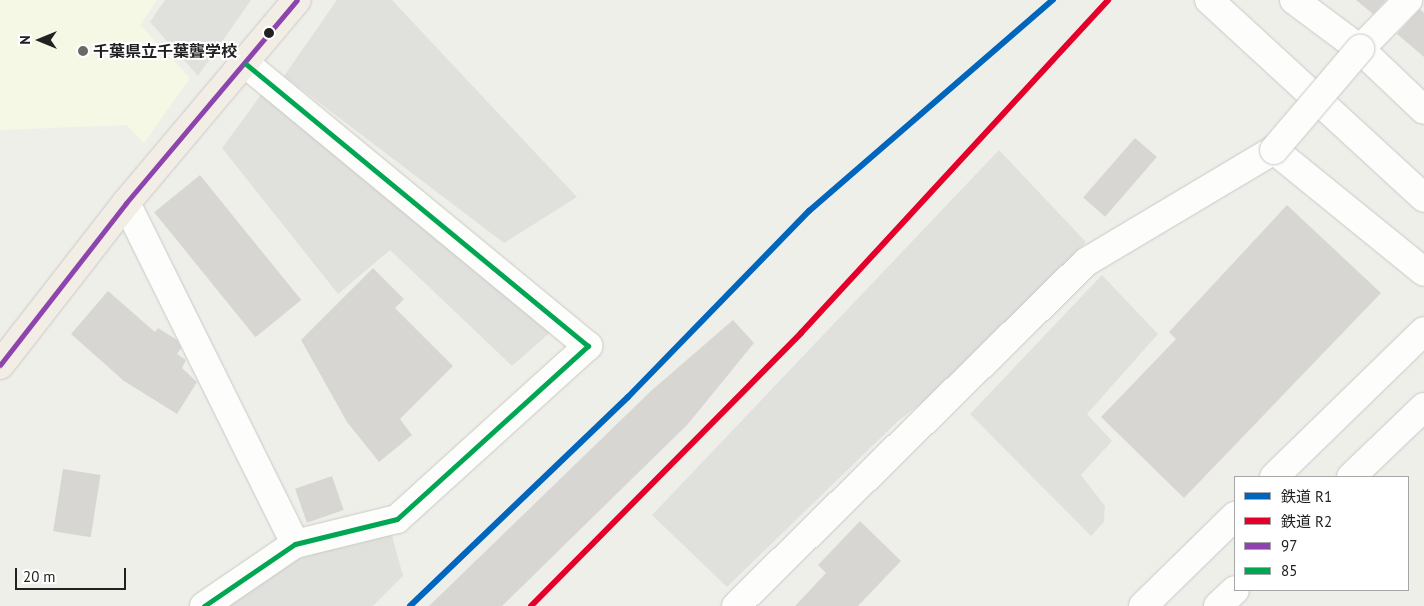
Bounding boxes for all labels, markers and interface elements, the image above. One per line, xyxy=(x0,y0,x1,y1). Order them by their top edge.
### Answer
north arrow xyxy=(15,15,65,65)
unlabelled marker xyxy=(264,28,274,38)
text: N xyxy=(16,35,34,45)
place label: 千葉県立千葉聾学校 xyxy=(93,41,237,61)
marker: 千葉県立千葉聾学校 xyxy=(77,45,89,57)
legend xyxy=(1234,476,1409,591)
text: 鉄道 R1 xyxy=(1281,487,1332,506)
text: 鉄道 R2 xyxy=(1281,512,1332,531)
text: 97 xyxy=(1281,536,1297,555)
scale bar xyxy=(18,558,129,590)
text: 85 xyxy=(1281,561,1297,580)
text: 20 m xyxy=(23,567,56,586)

